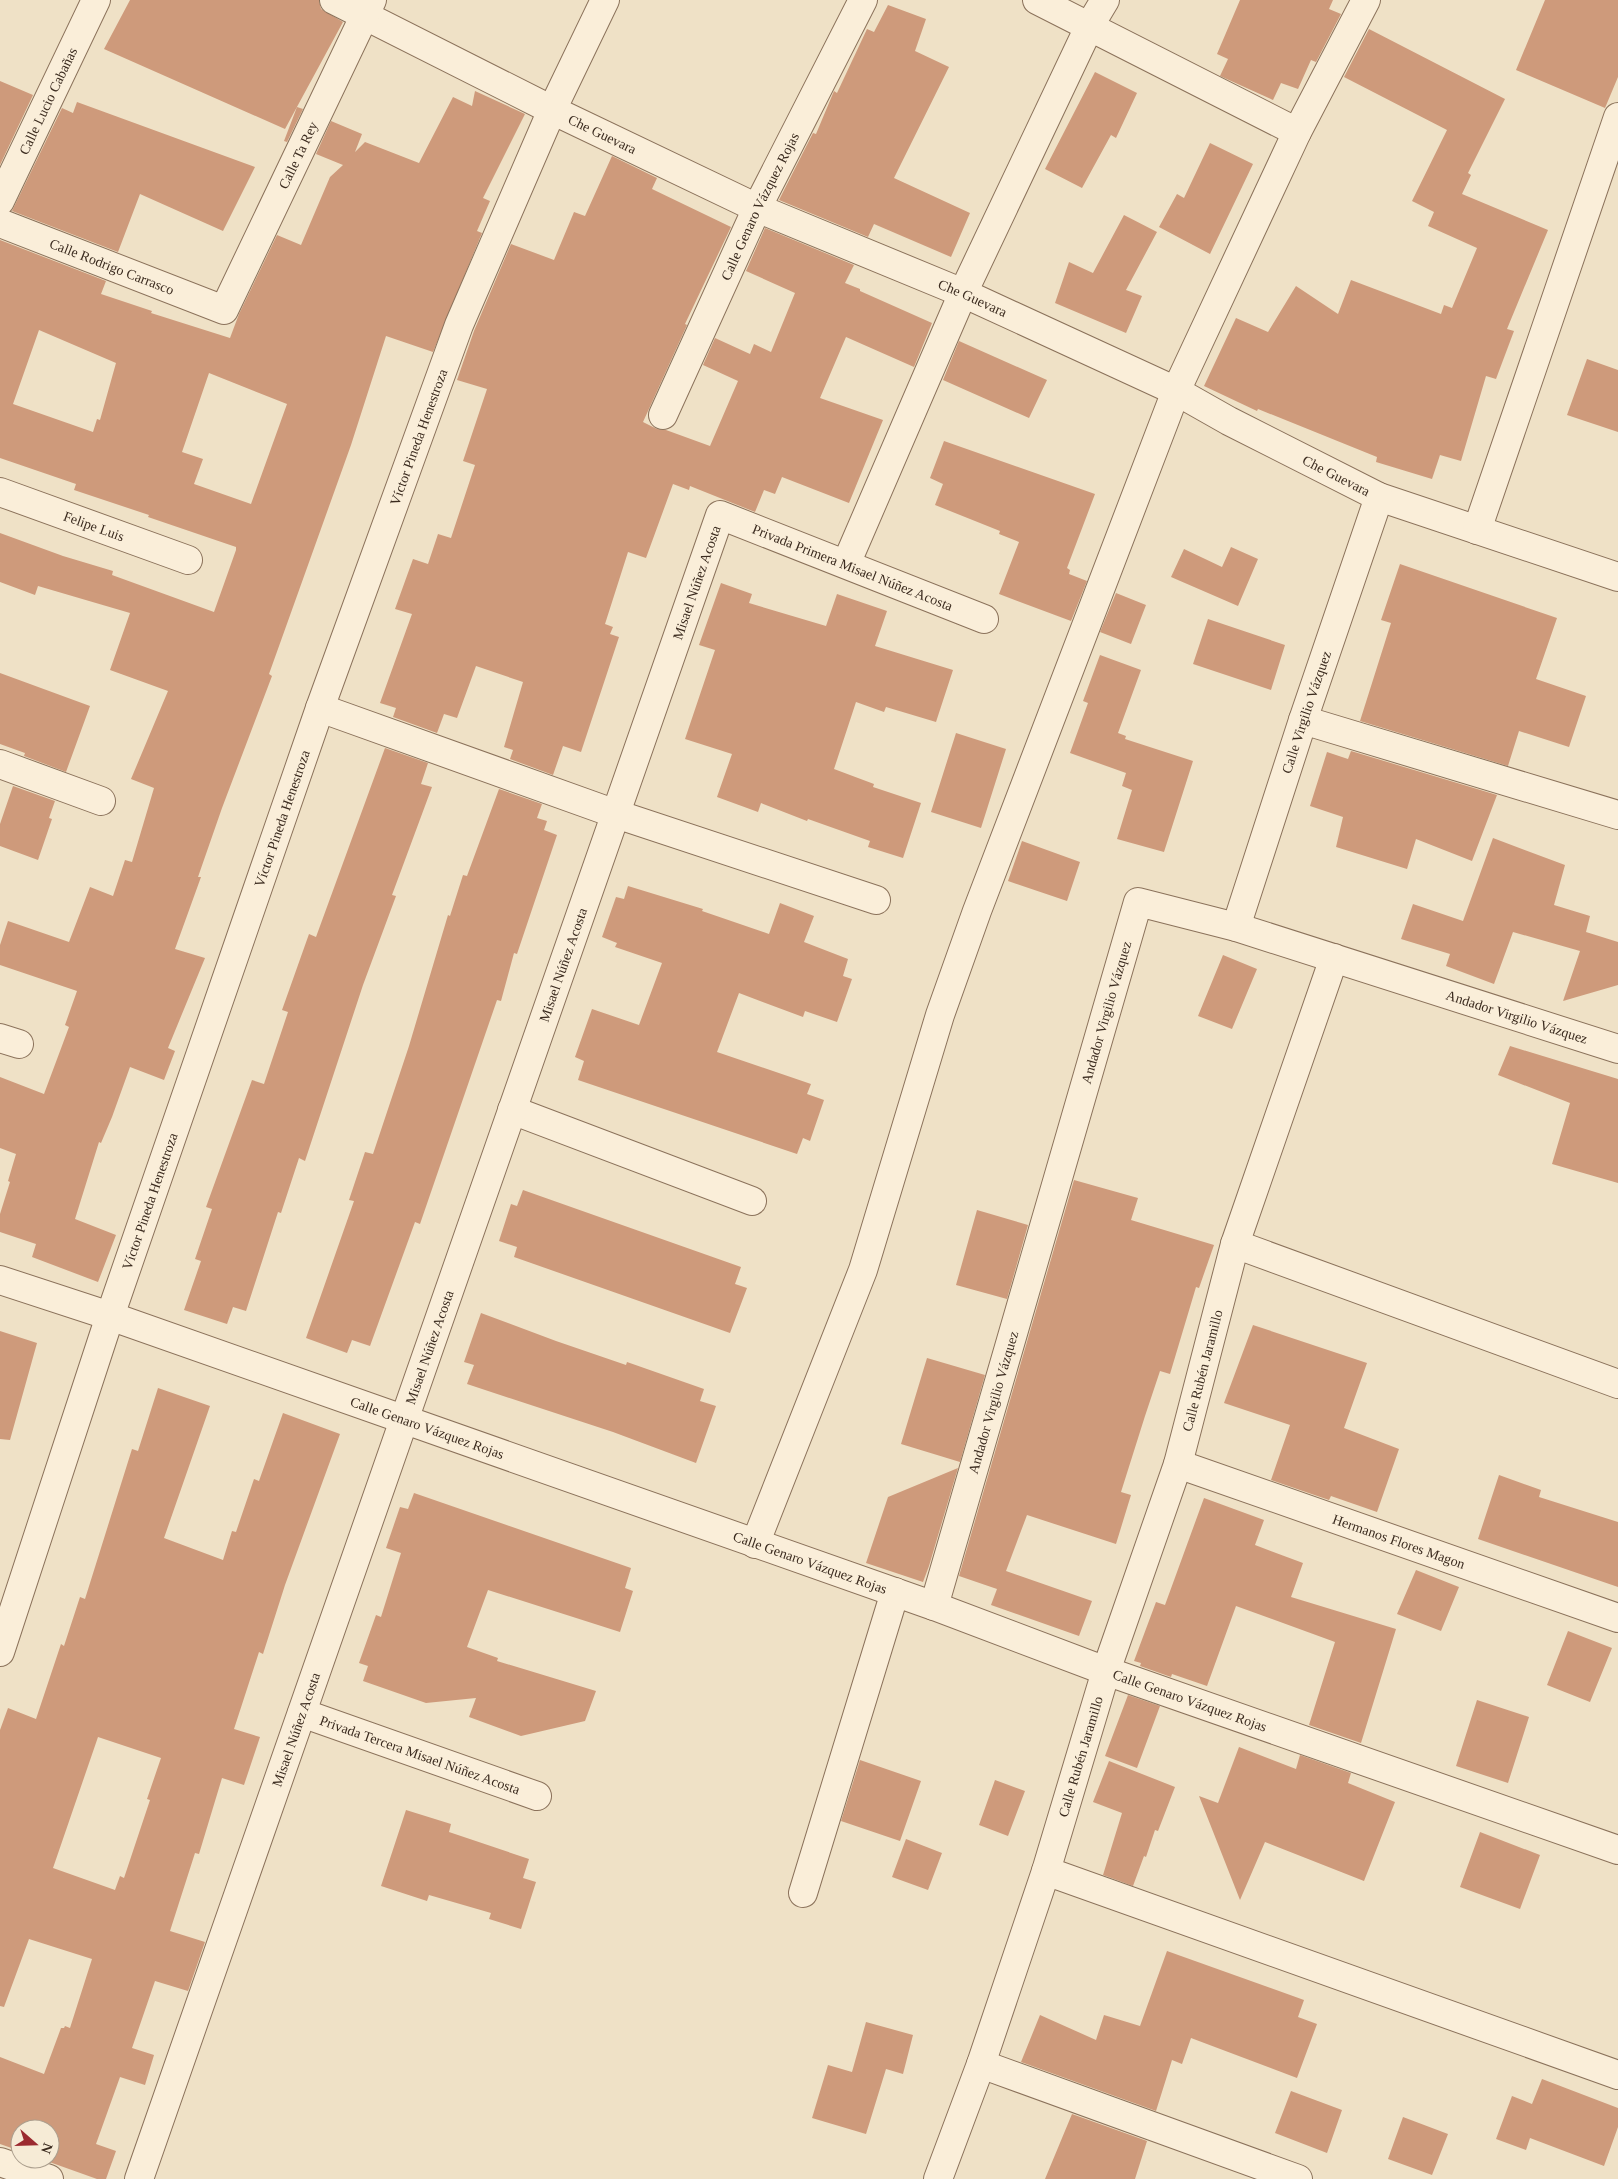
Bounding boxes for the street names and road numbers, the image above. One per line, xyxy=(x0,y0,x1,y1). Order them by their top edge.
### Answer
street label: Calle Lucio Cabañas xyxy=(16,45,80,157)
street label: Che Guevara xyxy=(566,111,639,157)
street label: Calle Ta Rey xyxy=(276,119,320,191)
street label: Calle Genaro Vázquez Rojas xyxy=(718,130,802,282)
street label: Calle Rodrigo Carrasco xyxy=(47,236,176,297)
street label: Che Guevara xyxy=(936,276,1010,320)
street label: Víctor Pineda Henestroza xyxy=(387,366,450,507)
street label: Che Guevara xyxy=(1300,452,1373,499)
street label: Felipe Luis xyxy=(62,508,126,544)
street label: Privada Primera Misael Núñez Acosta xyxy=(750,521,956,614)
street label: Misael Núñez Acosta xyxy=(670,523,724,642)
street label: Calle Virgilio Vázquez xyxy=(1279,649,1334,775)
street label: Víctor Pineda Henestroza xyxy=(251,747,313,889)
street label: Misael Núñez Acosta xyxy=(536,905,590,1024)
street label: Andador Virgilio Vázquez xyxy=(1078,939,1134,1085)
street label: Andador Virgilio Vázquez xyxy=(1444,987,1590,1046)
street label: Víctor Pineda Henestroza xyxy=(119,1130,180,1272)
street label: Misael Núñez Acosta xyxy=(403,1287,457,1406)
street label: Calle Rubén Jaramillo xyxy=(1179,1308,1225,1433)
street label: Andador Virgilio Vázquez xyxy=(965,1329,1021,1475)
street label: Calle Genaro Vázquez Rojas xyxy=(348,1394,506,1462)
street label: Hermanos Flores Magon xyxy=(1331,1511,1467,1571)
street label: Calle Genaro Vázquez Rojas xyxy=(731,1528,889,1596)
street label: Calle Genaro Vázquez Rojas xyxy=(1111,1667,1269,1734)
street label: Misael Núñez Acosta xyxy=(269,1670,323,1789)
street label: Calle Rubén Jaramillo xyxy=(1055,1694,1106,1819)
street label: Privada Tercera Misael Núñez Acosta xyxy=(318,1712,523,1797)

